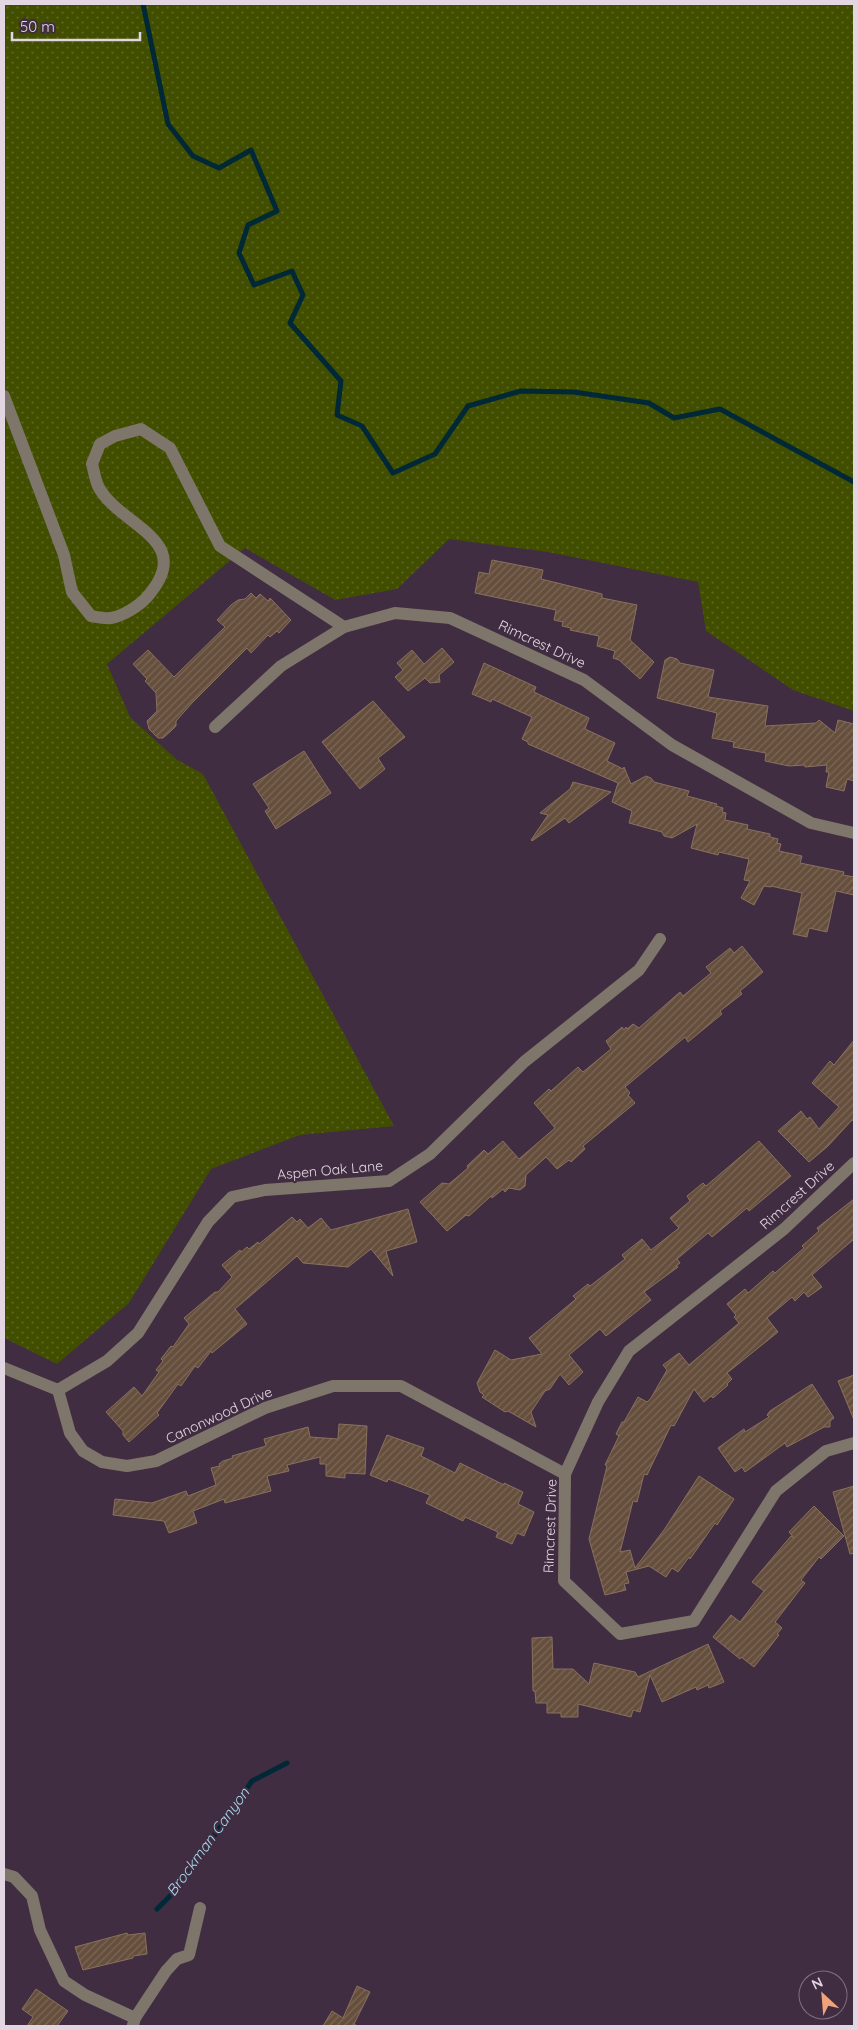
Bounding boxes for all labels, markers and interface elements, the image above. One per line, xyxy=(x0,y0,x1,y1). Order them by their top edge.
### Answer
scale bar xyxy=(12,10,140,42)
text: 50 m xyxy=(20,17,55,36)
street label: Rimcrest Drive xyxy=(495,616,589,672)
street label: Aspen Oak Lane xyxy=(276,1156,384,1184)
street label: Rimcrest Drive xyxy=(756,1157,838,1233)
street label: Canonwood Drive xyxy=(163,1382,275,1448)
street label: Rimcrest Drive xyxy=(539,1479,561,1573)
water label: Brockman Canyon xyxy=(162,1784,253,1900)
north arrow xyxy=(798,1970,848,2020)
text: N xyxy=(809,1973,826,1994)

